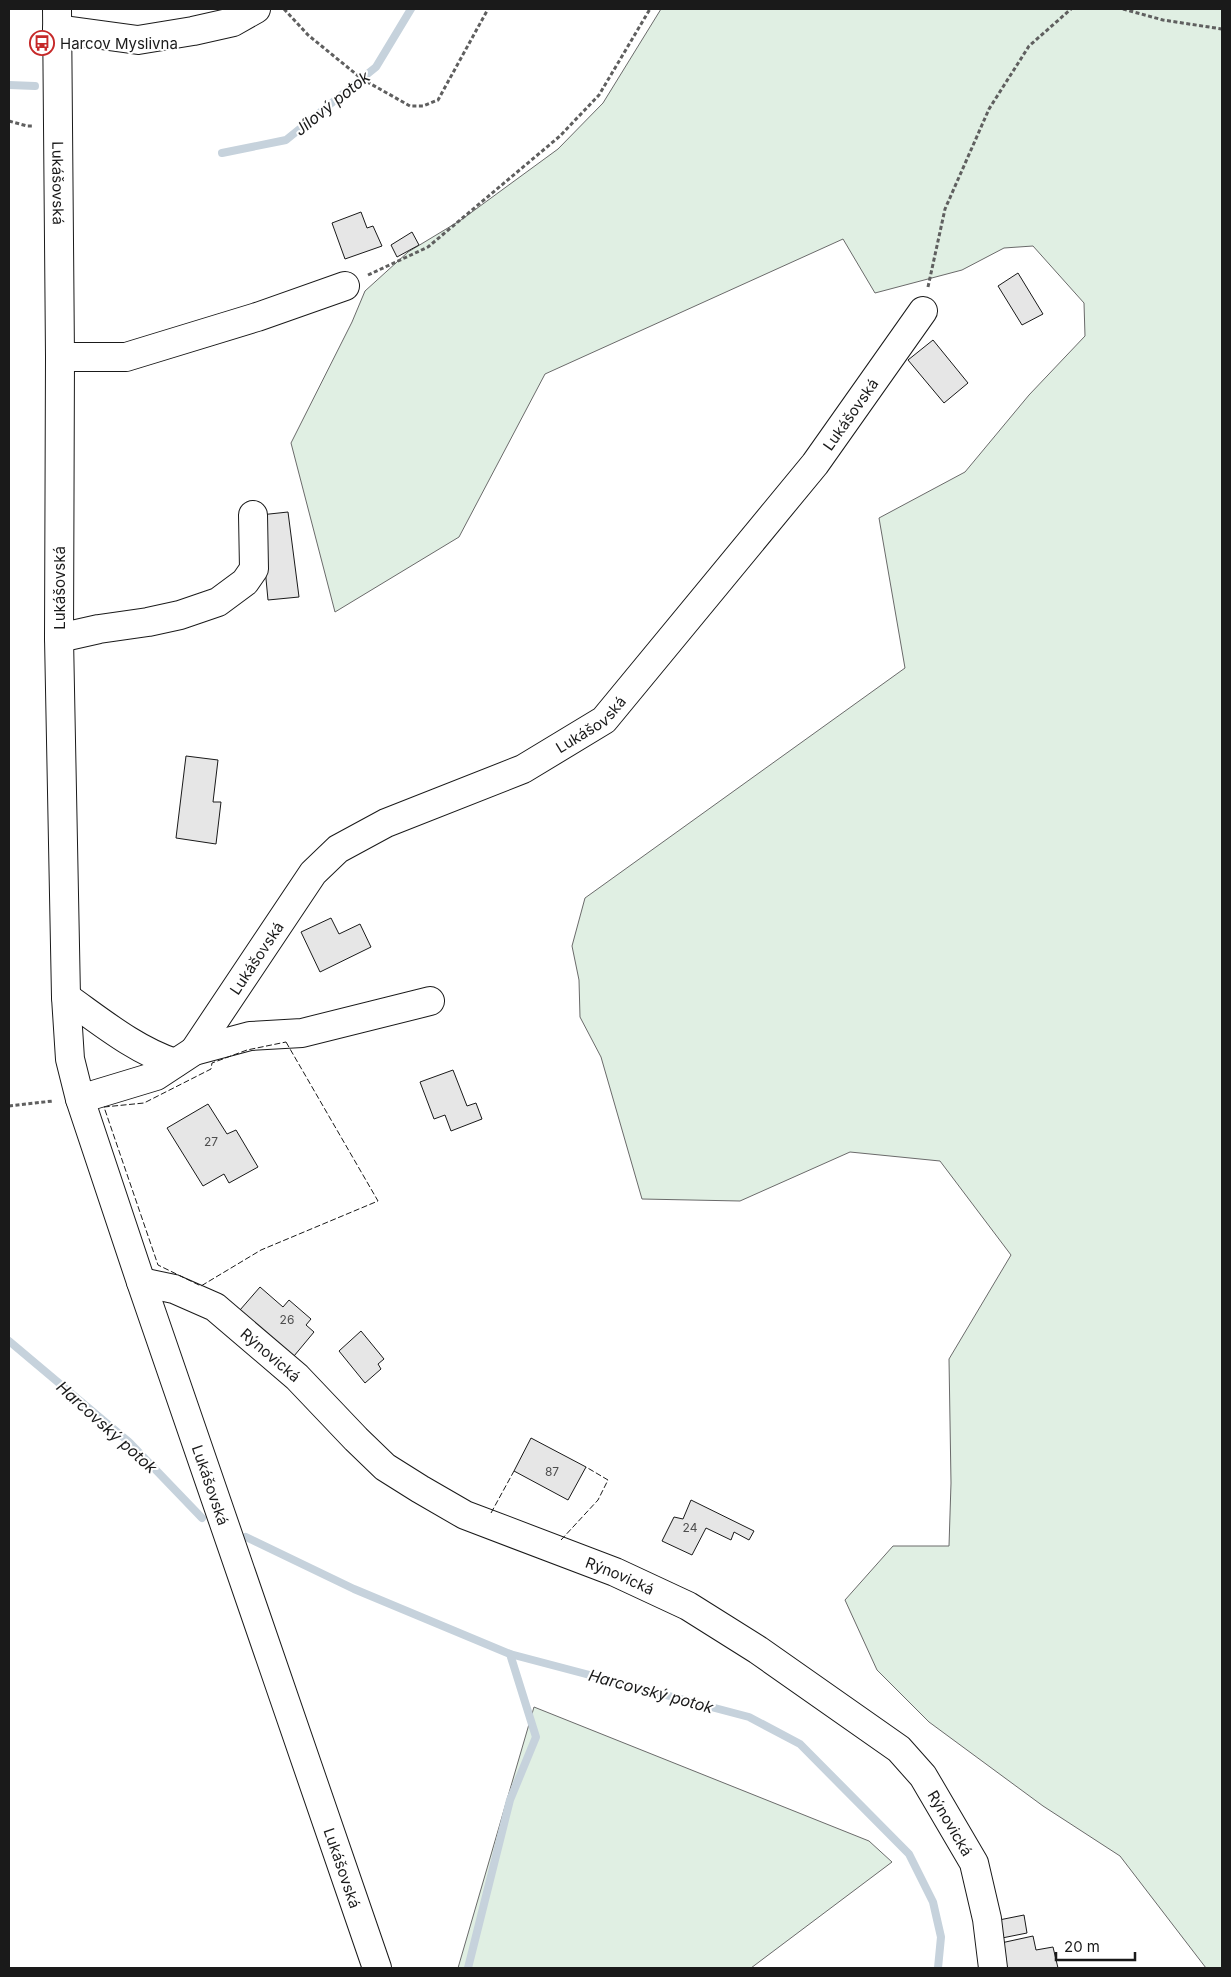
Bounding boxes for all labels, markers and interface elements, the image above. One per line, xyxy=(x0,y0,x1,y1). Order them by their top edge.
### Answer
bus stop icon: Harcov Myslivna xyxy=(29,30,55,56)
place label: Harcov Myslivna xyxy=(60,34,178,53)
water label: Jílový potok xyxy=(290,66,374,140)
street label: Lukášovská xyxy=(49,141,68,225)
street label: Lukášovská xyxy=(818,375,882,454)
street label: Lukášovská xyxy=(50,546,69,630)
street label: Lukášovská xyxy=(552,692,629,757)
street label: Lukášovská xyxy=(225,918,287,998)
house number: 27 xyxy=(204,1134,218,1149)
house number: 26 xyxy=(280,1312,294,1327)
street label: Rýnovická xyxy=(237,1324,305,1386)
water label: Harcovský potok xyxy=(53,1377,162,1478)
street label: Lukášovská xyxy=(188,1442,233,1528)
house number: 87 xyxy=(545,1464,559,1479)
house number: 24 xyxy=(683,1520,698,1535)
street label: Rýnovická xyxy=(583,1552,658,1599)
water label: Harcovský potok xyxy=(586,1665,716,1717)
street label: Rýnovická xyxy=(924,1787,977,1859)
street label: Lukášovská xyxy=(320,1825,365,1911)
scale bar xyxy=(1056,1930,1135,1962)
text: 20 m xyxy=(1064,1937,1100,1956)

